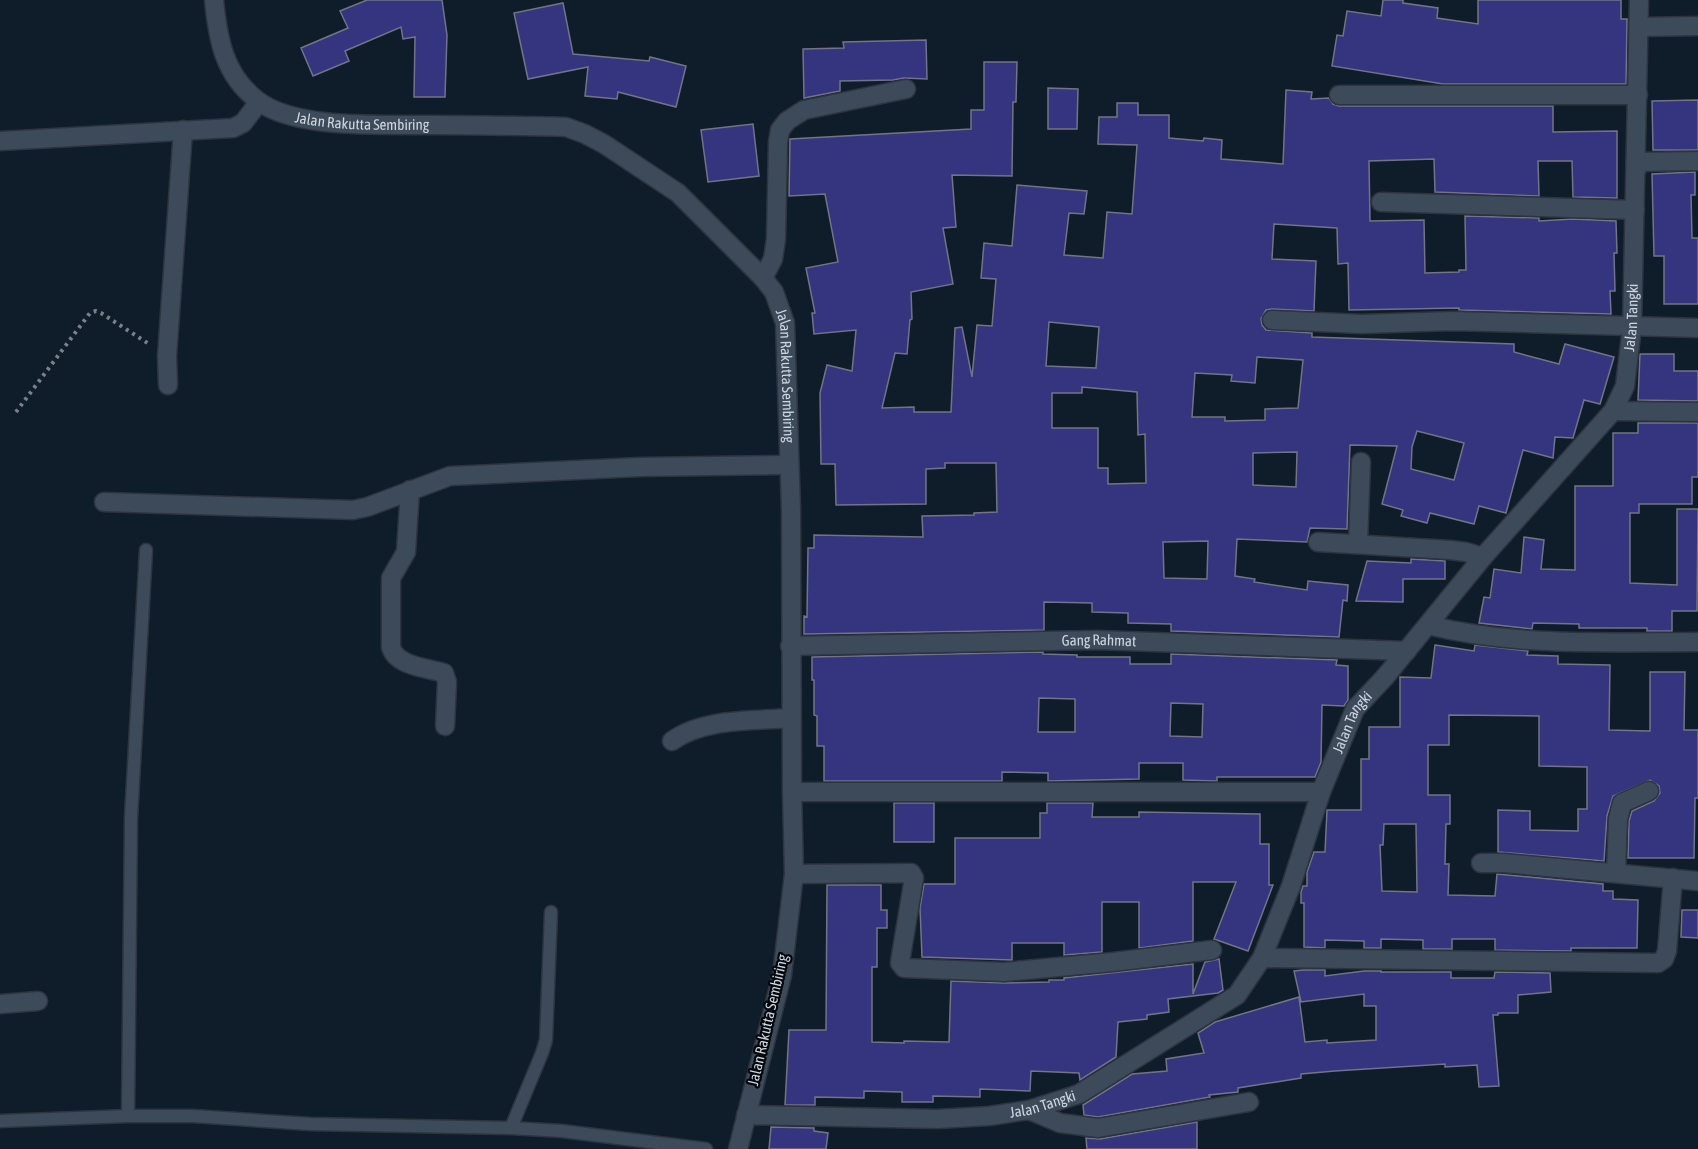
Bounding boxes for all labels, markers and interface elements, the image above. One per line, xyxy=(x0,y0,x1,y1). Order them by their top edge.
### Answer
street label: Jalan Rakutta Sembiring xyxy=(294,108,430,133)
street label: Jalan Tangki xyxy=(1620,283,1641,352)
street label: Jalan Rakutta Sembiring xyxy=(773,306,798,444)
street label: Gang Rahmat xyxy=(1061,631,1137,649)
street label: Jalan Tangki xyxy=(1329,688,1375,756)
street label: Jalan Rakutta Sembiring xyxy=(744,952,791,1087)
street label: Jalan Tangki xyxy=(1008,1087,1078,1121)

